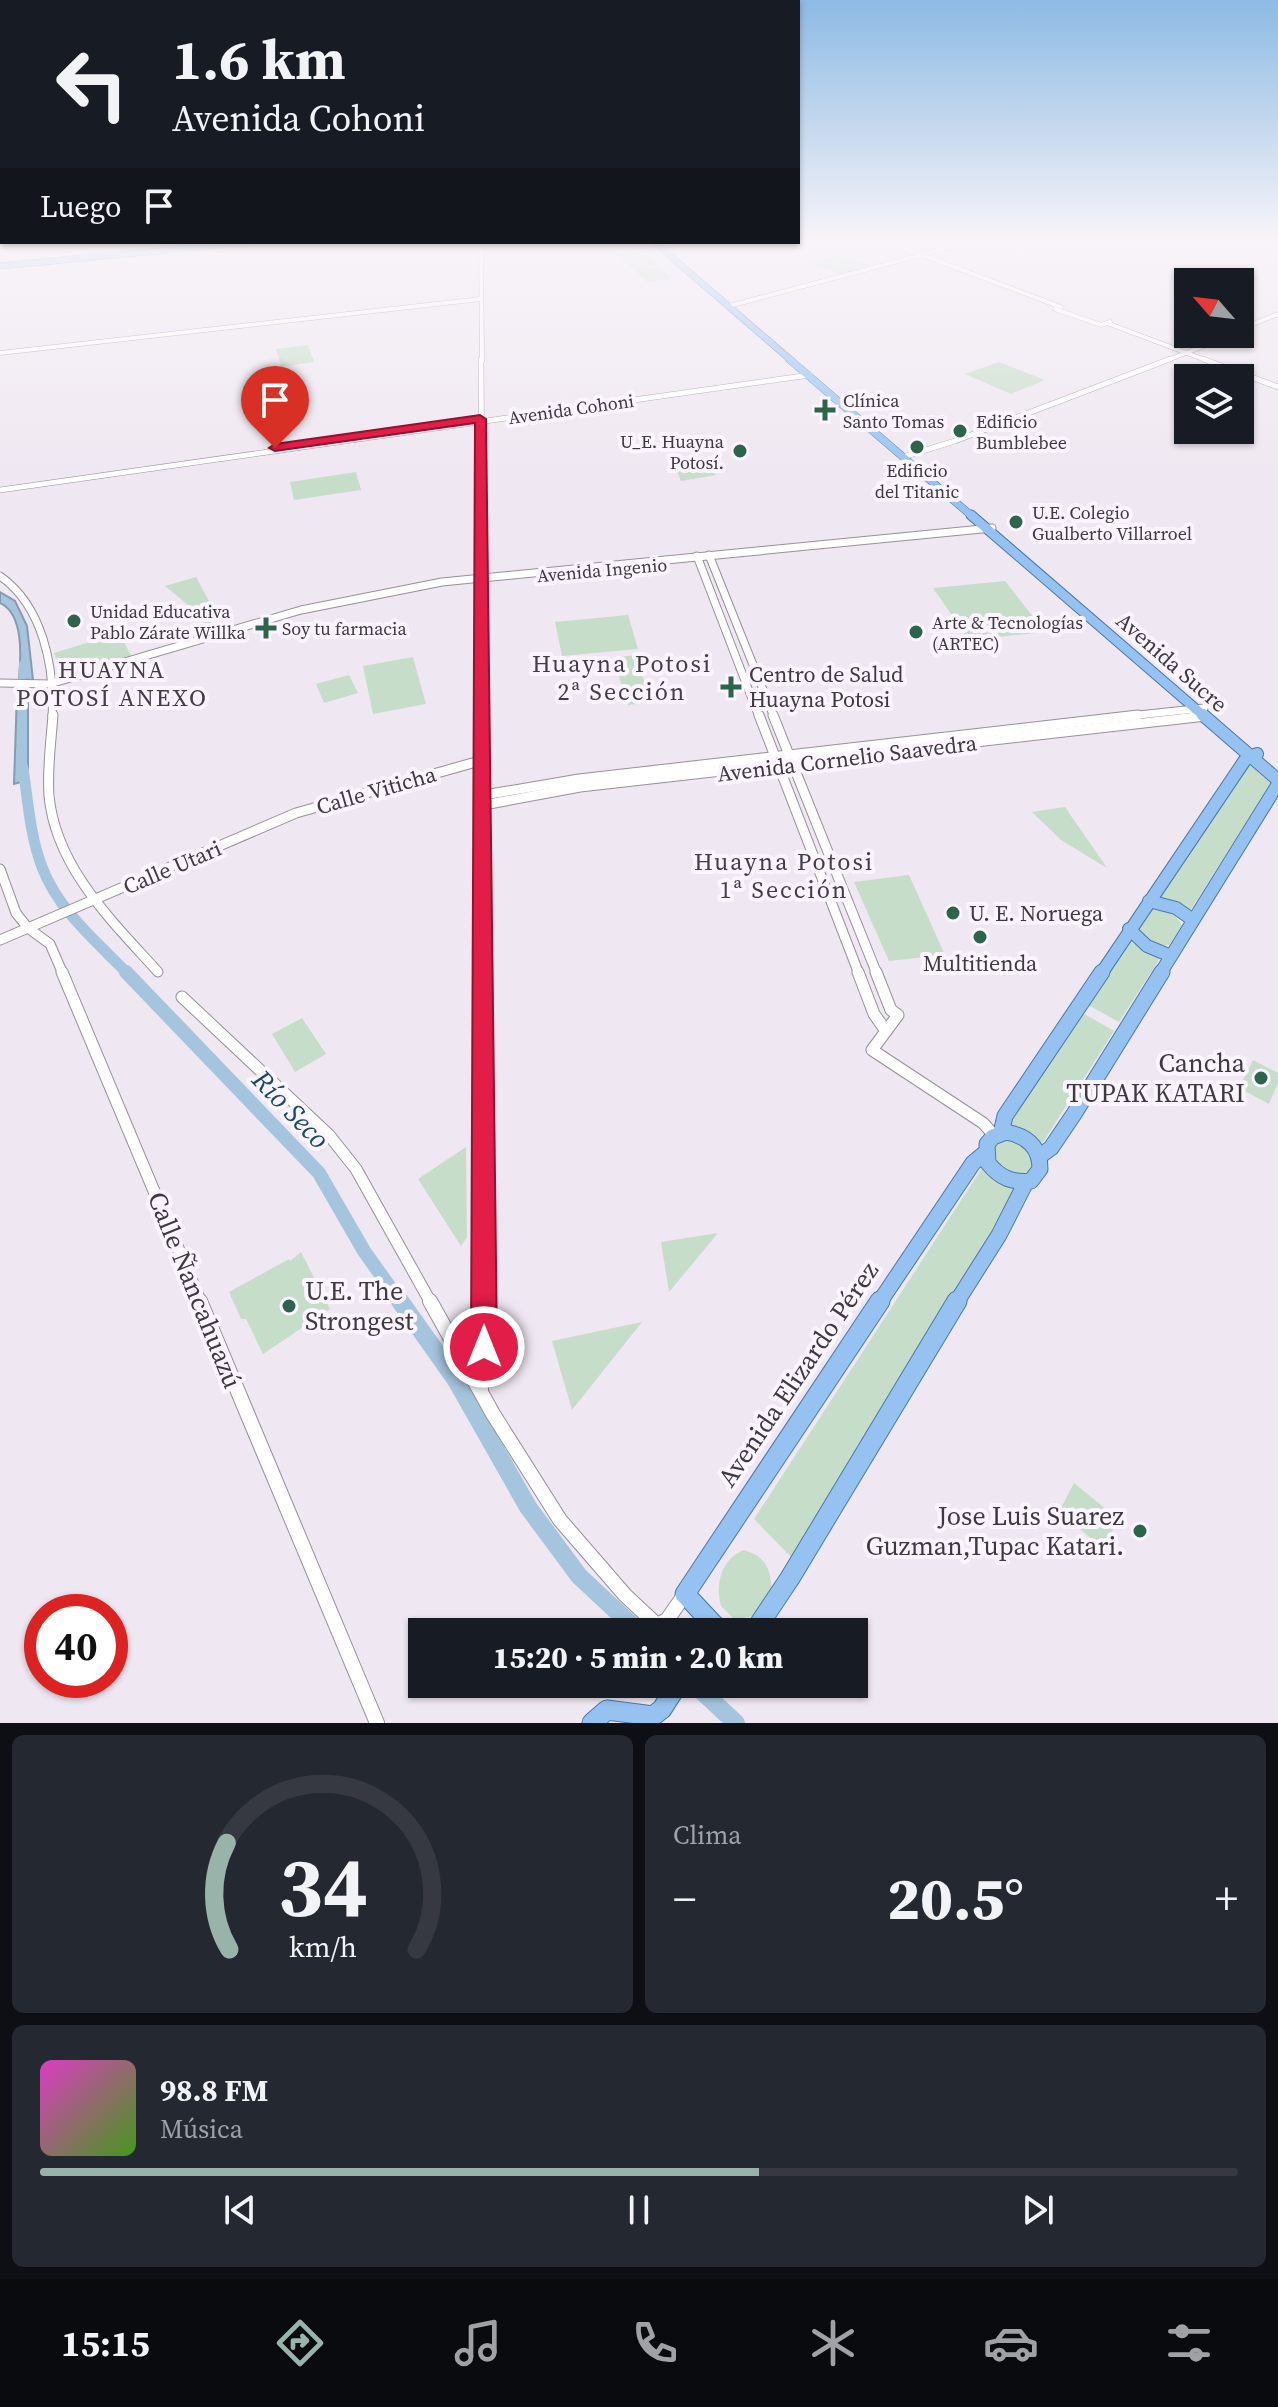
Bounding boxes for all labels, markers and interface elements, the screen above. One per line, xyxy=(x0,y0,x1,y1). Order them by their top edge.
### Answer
text: 1.6 km xyxy=(172,21,346,98)
icon: left xyxy=(40,32,144,136)
text: Avenida Cohoni xyxy=(172,94,425,143)
icon: arrive xyxy=(137,184,181,228)
text: Luego xyxy=(40,186,121,227)
north arrow xyxy=(1174,268,1254,348)
map controls xyxy=(1174,268,1254,444)
button: layers xyxy=(1174,364,1254,444)
pin xyxy=(241,366,309,448)
icon: arrive xyxy=(253,378,297,422)
street label: Avenida Cohoni xyxy=(507,388,635,430)
place label: Clínica Santo Tomas xyxy=(843,388,945,434)
marker: Clínica Santo Tomas xyxy=(814,399,836,421)
place label: Edificio Bumblebee xyxy=(976,409,1067,455)
marker: Edificio Bumblebee xyxy=(951,422,969,440)
place label: U_E. Huayna Potosí. xyxy=(620,429,725,475)
marker: Edificio del Titanic xyxy=(908,438,926,456)
marker: U_E. Huayna Potosí. xyxy=(731,442,749,460)
place label: Edificio del Titanic xyxy=(875,458,960,504)
place label: U.E. Colegio Gualberto Villarroel xyxy=(1032,500,1192,546)
marker: U.E. Colegio Gualberto Villarroel xyxy=(1007,513,1025,531)
street label: Avenida Ingenio xyxy=(536,552,668,588)
place label: Unidad Educativa Pablo Zárate Willka xyxy=(90,599,247,645)
street label: Avenida Sucre xyxy=(1110,605,1234,719)
place label: Arte & Tecnologías (ARTEC) xyxy=(932,610,1083,656)
marker: Unidad Educativa Pablo Zárate Willka xyxy=(65,612,83,630)
place label: Soy tu farmacia xyxy=(282,616,407,641)
marker: Soy tu farmacia xyxy=(257,619,275,637)
marker: Arte & Tecnologías (ARTEC) xyxy=(907,623,925,641)
district label: Huayna Potosi 2ª Sección xyxy=(532,647,712,708)
district label: HUAYNA POTOSÍ ANEXO xyxy=(16,653,208,714)
place label: Centro de Salud Huayna Potosi xyxy=(749,659,904,714)
marker: Centro de Salud Huayna Potosi xyxy=(720,676,742,698)
street label: Avenida Cornelio Saavedra xyxy=(715,727,979,789)
street label: Calle Viticha xyxy=(313,758,440,821)
street label: Calle Utari xyxy=(118,833,226,901)
district label: Huayna Potosi 1ª Sección xyxy=(694,845,874,906)
place label: U. E. Noruega xyxy=(969,898,1104,928)
marker: U. E. Noruega xyxy=(944,904,962,922)
marker: Multitienda xyxy=(971,928,989,946)
place label: Multitienda xyxy=(923,948,1038,978)
place label: Cancha TUPAK KATARI xyxy=(1066,1045,1246,1111)
water label: Río Seco xyxy=(243,1060,338,1157)
marker: Cancha TUPAK KATARI xyxy=(1252,1069,1270,1087)
street label: Calle Ñancahuazú xyxy=(139,1186,251,1394)
street label: Avenida Elizardo Pérez xyxy=(709,1254,887,1494)
place label: U.E. The Strongest xyxy=(305,1273,414,1339)
marker: U.E. The Strongest xyxy=(280,1297,298,1315)
position arrow xyxy=(442,1305,526,1389)
place label: Jose Luis Suarez Guzman,Tupac Katari. xyxy=(866,1498,1124,1564)
marker: Jose Luis Suarez Guzman,Tupac Katari. xyxy=(1131,1522,1149,1540)
speed limit sign: 40 xyxy=(24,1594,128,1698)
text: 15:20 · 5 min · 2.0 km xyxy=(493,1637,783,1678)
text: Clima xyxy=(673,1817,742,1853)
text: 34 xyxy=(277,1830,368,1944)
text: 20.5° xyxy=(887,1857,1024,1939)
text: − xyxy=(673,1868,696,1929)
text: + xyxy=(1215,1868,1238,1929)
text: km/h xyxy=(288,1927,357,1967)
text: 98.8 FM xyxy=(160,2070,268,2111)
text: Música xyxy=(160,2111,243,2147)
icon: previous xyxy=(218,2188,262,2232)
icon: pause xyxy=(617,2188,661,2232)
icon: next xyxy=(1016,2188,1060,2232)
icon: directions xyxy=(272,2315,328,2371)
icon: music xyxy=(450,2315,506,2371)
icon: phone xyxy=(627,2315,683,2371)
icon: climate xyxy=(805,2315,861,2371)
icon: car xyxy=(983,2315,1039,2371)
icon: filters xyxy=(1161,2315,1217,2371)
text: 15:15 xyxy=(61,2319,150,2368)

